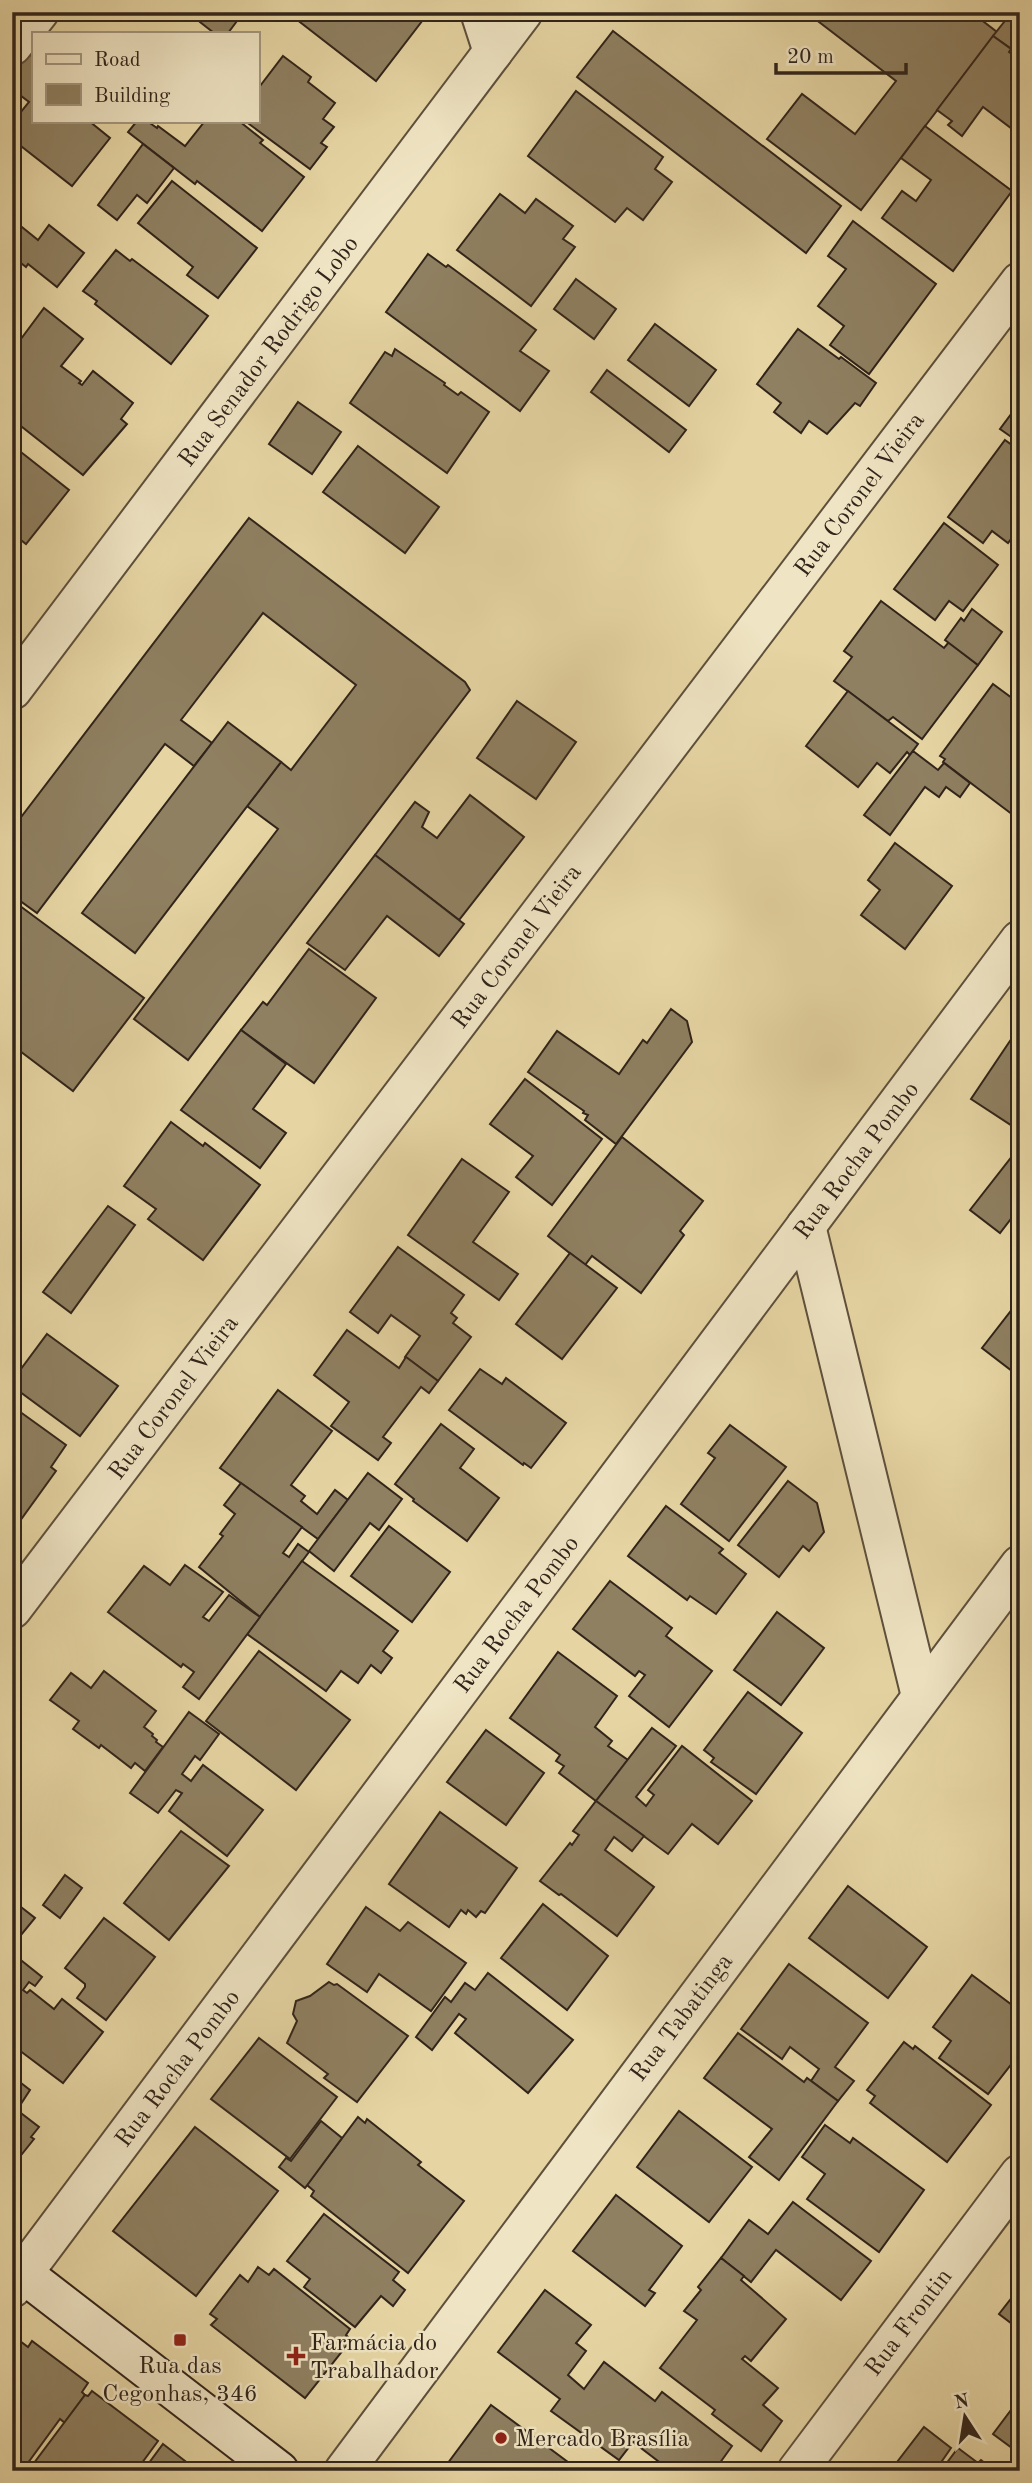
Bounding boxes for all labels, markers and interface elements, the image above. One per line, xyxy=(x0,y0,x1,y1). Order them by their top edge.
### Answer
legend xyxy=(32,32,259,122)
scale bar xyxy=(776,32,906,76)
text: 20 m xyxy=(787,47,834,68)
text: Road xyxy=(94,50,141,71)
text: Building xyxy=(94,86,171,107)
street label: Rua Senador Rodrigo Lobo xyxy=(175,232,364,472)
street label: Rua Coronel Vieira xyxy=(791,409,930,582)
street label: Rua Coronel Vieira xyxy=(448,861,587,1034)
street label: Rua Rocha Pombo xyxy=(791,1078,924,1244)
street label: Rua Coronel Vieira xyxy=(105,1312,244,1485)
street label: Rua Rocha Pombo xyxy=(451,1532,584,1698)
street label: Rua Tabatinga xyxy=(627,1950,738,2087)
street label: Rua Rocha Pombo xyxy=(112,1986,245,2152)
street label: Rua Frontin xyxy=(862,2265,958,2381)
marker: Rua das Cegonhas, 346 xyxy=(172,2332,188,2348)
place label: Farmácia do Trabalhador xyxy=(310,2332,439,2384)
marker: Farmácia do Trabalhador xyxy=(288,2348,304,2364)
place label: Rua das Cegonhas, 346 xyxy=(102,2355,258,2407)
north arrow xyxy=(930,2382,1000,2452)
text: N xyxy=(953,2392,972,2414)
place label: Mercado Brasília xyxy=(515,2428,690,2452)
marker: Mercado Brasília xyxy=(493,2430,509,2446)

